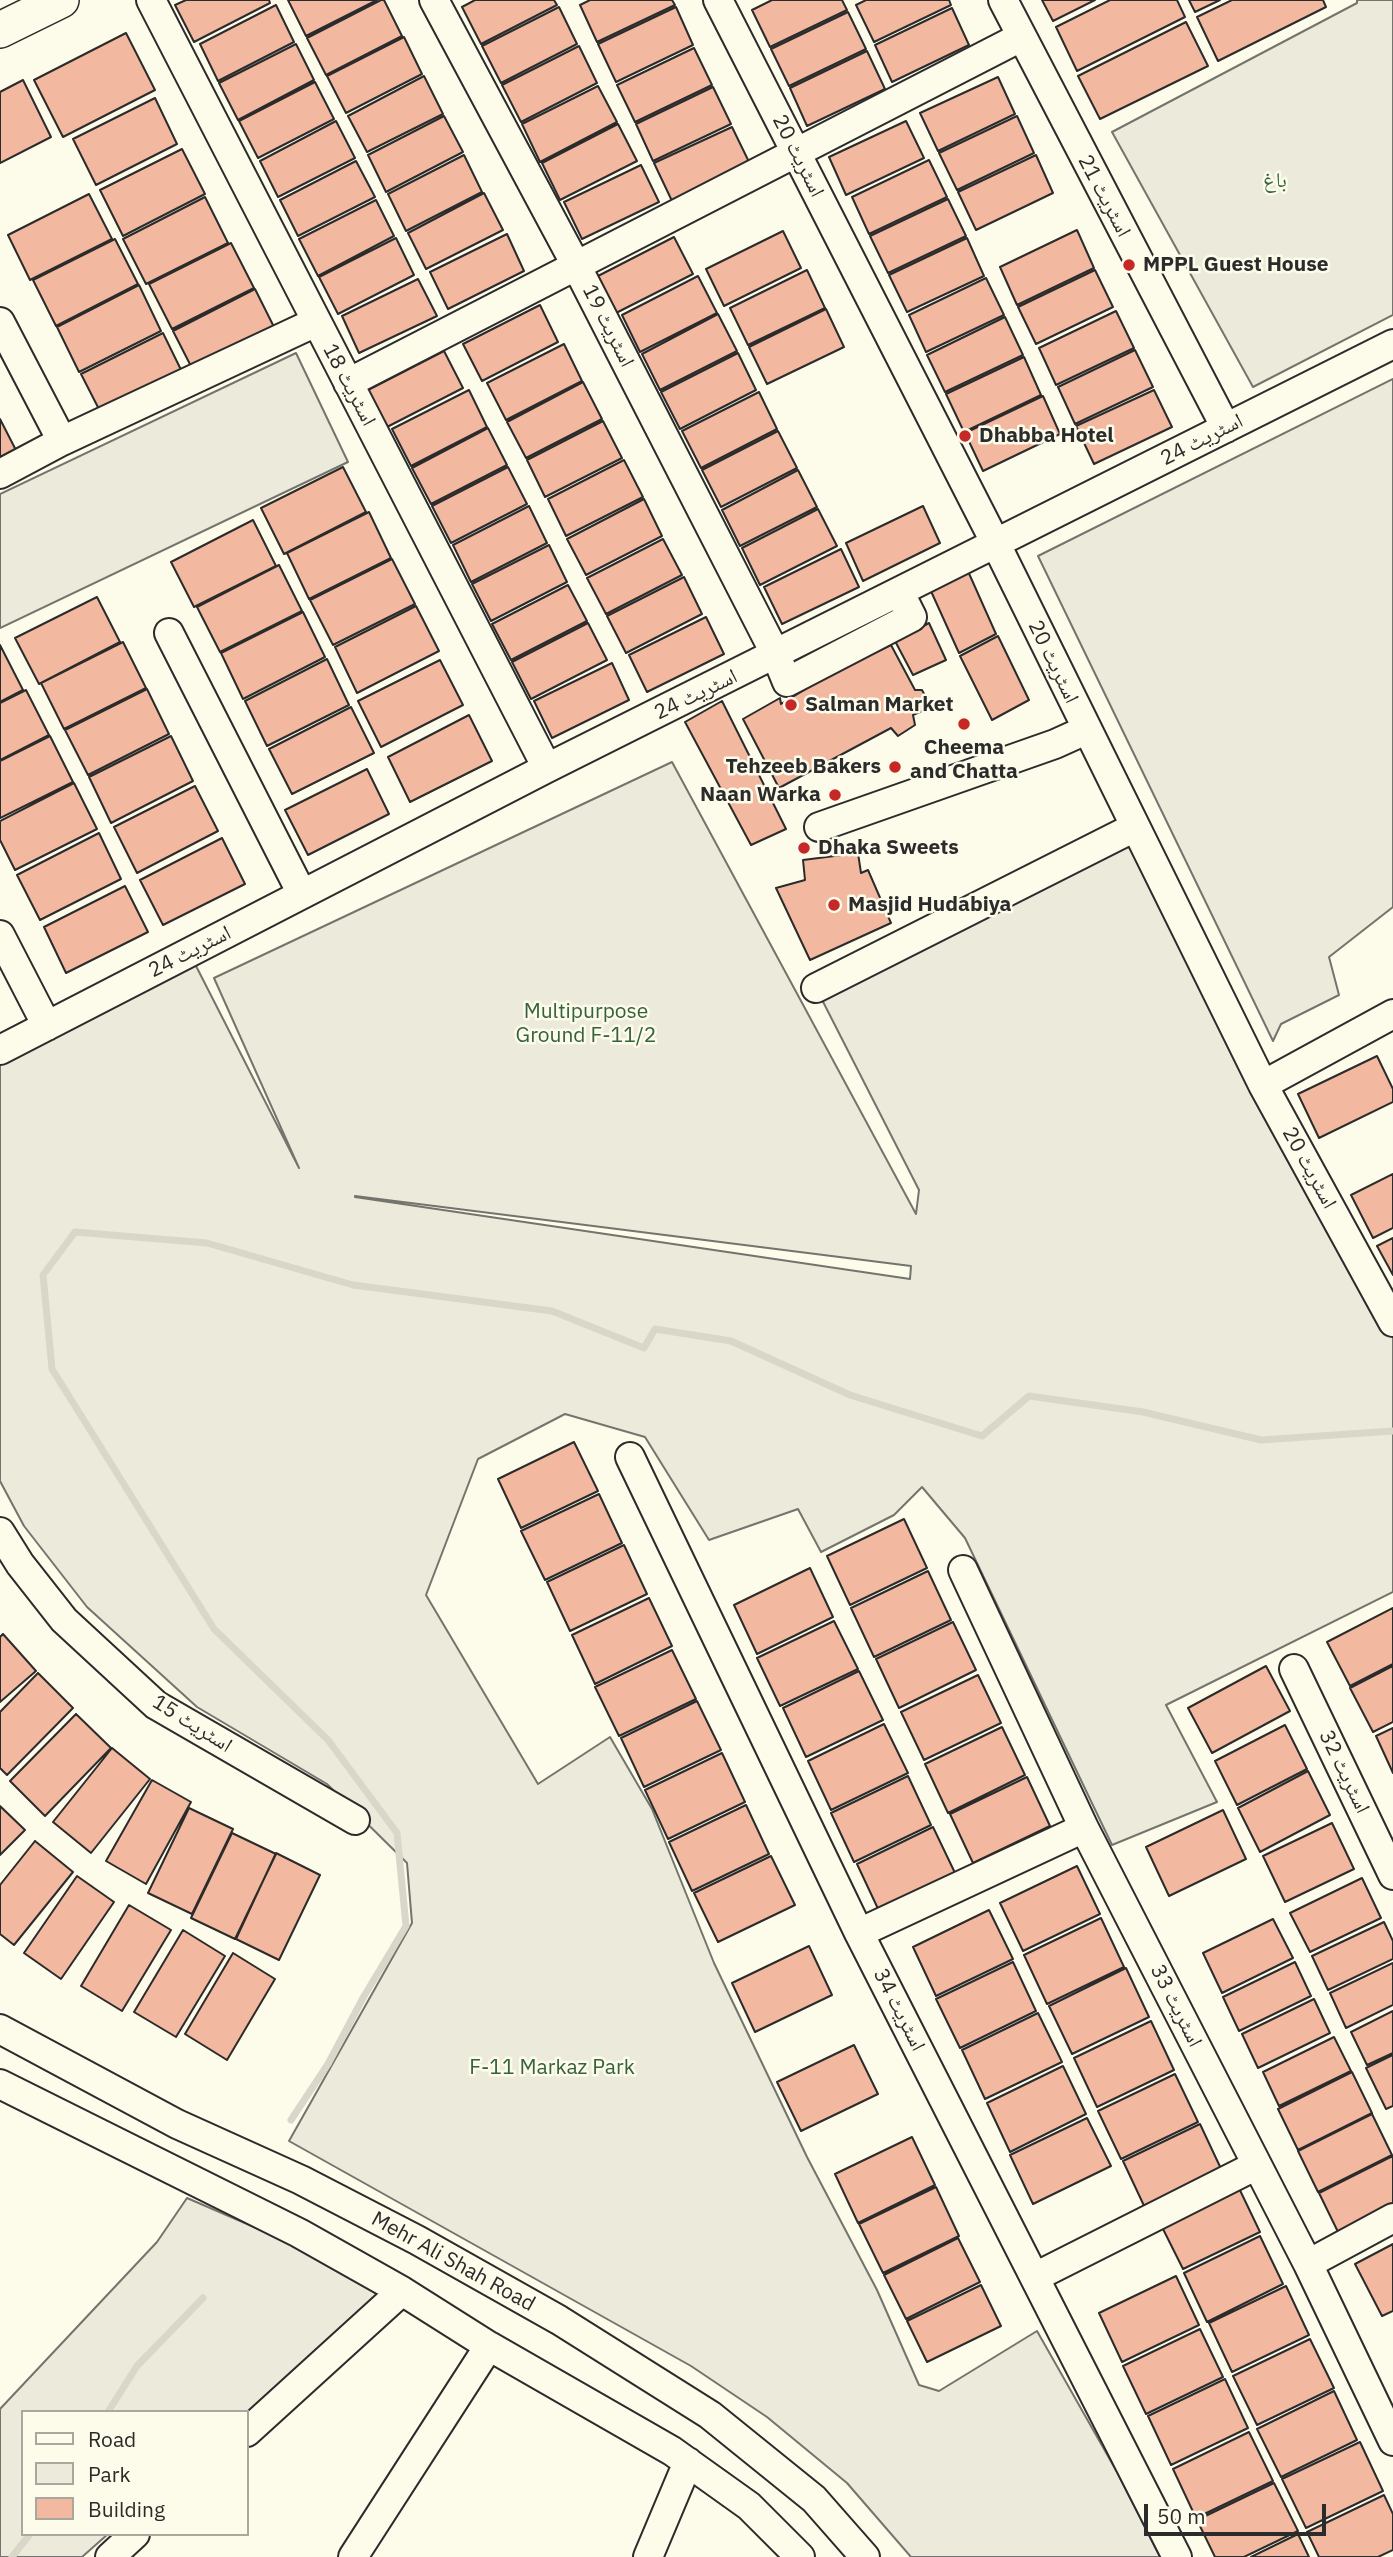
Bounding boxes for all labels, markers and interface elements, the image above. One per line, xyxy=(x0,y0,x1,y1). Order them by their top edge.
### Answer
street label: اسٹریٹ 20 xyxy=(766,110,830,202)
street label: اسٹریٹ 21 xyxy=(1072,151,1136,241)
park label: باغ xyxy=(1263,168,1287,194)
place label: MPPL Guest House xyxy=(1143,252,1329,278)
marker: MPPL Guest House xyxy=(1121,257,1137,273)
street label: اسٹریٹ 19 xyxy=(576,280,640,372)
street label: اسٹریٹ 18 xyxy=(317,340,381,430)
street label: اسٹریٹ 24 xyxy=(1156,408,1248,472)
place label: Dhabba Hotel xyxy=(979,423,1114,449)
marker: Dhabba Hotel xyxy=(957,428,973,444)
street label: اسٹریٹ 20 xyxy=(1022,616,1084,708)
street label: اسٹریٹ 24 xyxy=(650,664,742,726)
place label: Salman Market xyxy=(805,692,954,718)
marker: Salman Market xyxy=(783,697,799,713)
marker: Cheema and Chatta xyxy=(956,716,972,732)
place label: Cheema and Chatta xyxy=(910,735,1018,785)
place label: Tehzeeb Bakers xyxy=(725,754,881,780)
marker: Tehzeeb Bakers xyxy=(887,759,903,775)
place label: Naan Warka xyxy=(700,782,821,808)
marker: Naan Warka xyxy=(827,787,843,803)
place label: Dhaka Sweets xyxy=(818,835,959,861)
marker: Dhaka Sweets xyxy=(796,840,812,856)
place label: Masjid Hudabiya xyxy=(848,892,1012,918)
marker: Masjid Hudabiya xyxy=(826,897,842,913)
street label: اسٹریٹ 24 xyxy=(144,920,236,984)
park label: Multipurpose Ground F-11/2 xyxy=(516,999,656,1049)
street label: اسٹریٹ 20 xyxy=(1276,1123,1342,1213)
street label: اسٹریٹ 15 xyxy=(147,1690,237,1758)
street label: اسٹریٹ 32 xyxy=(1313,1726,1375,1818)
street label: اسٹریٹ 33 xyxy=(1144,1960,1208,2052)
street label: اسٹریٹ 34 xyxy=(867,1964,931,2056)
park label: F-11 Markaz Park xyxy=(469,2055,635,2081)
street label: Mehr Ali Shah Road xyxy=(367,2207,539,2317)
legend xyxy=(21,2410,248,2536)
text: Road xyxy=(88,2425,136,2453)
text: Park xyxy=(88,2460,131,2488)
scale bar xyxy=(1148,2490,1330,2534)
text: Building xyxy=(88,2495,165,2523)
text: 50 m xyxy=(1157,2502,1206,2530)

